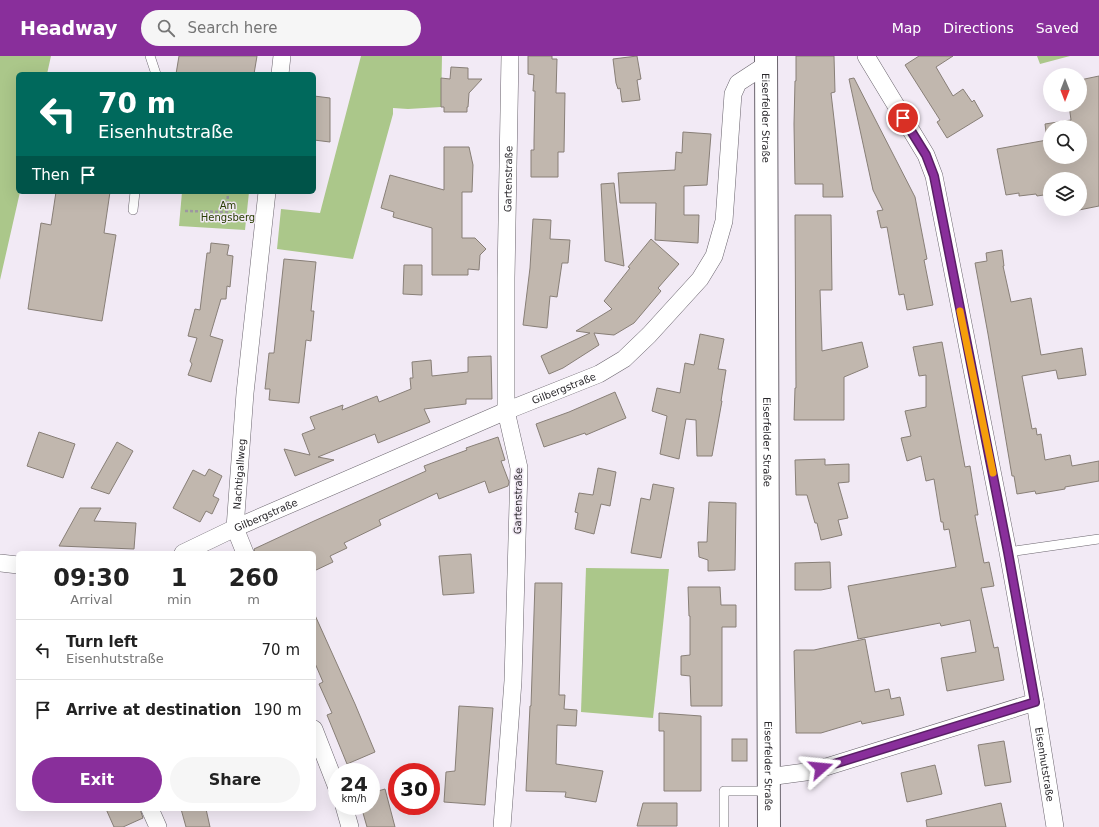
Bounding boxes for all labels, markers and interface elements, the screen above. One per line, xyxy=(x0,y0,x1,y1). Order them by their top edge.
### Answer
search box xyxy=(141,10,421,46)
text: Headway xyxy=(20,17,117,39)
icon: search xyxy=(155,17,177,39)
text: Search here xyxy=(187,19,278,37)
text: Map xyxy=(892,20,921,36)
text: Directions xyxy=(943,20,1014,36)
text: Saved xyxy=(1036,20,1079,36)
north arrow xyxy=(1043,68,1087,112)
map controls xyxy=(1043,68,1087,216)
street label: Eiserfelder Straße xyxy=(761,73,772,163)
text: 70 m xyxy=(98,87,176,120)
icon: left xyxy=(32,88,84,140)
pin xyxy=(886,101,920,135)
icon: arrive xyxy=(892,107,914,129)
button: search xyxy=(1043,120,1087,164)
text: Eisenhutstraße xyxy=(98,121,233,142)
street label: Gartenstraße xyxy=(502,146,514,212)
icon: arrive xyxy=(77,164,99,186)
text: Then xyxy=(32,166,69,184)
button: layers xyxy=(1043,172,1087,216)
park label: Am Hengsberg xyxy=(201,200,255,223)
street label: Gilbergstraße xyxy=(530,370,597,406)
street label: Eiserfelder Straße xyxy=(762,397,773,487)
street label: Nachtigallweg xyxy=(231,438,247,510)
street label: Gartenstraße xyxy=(512,468,524,534)
street label: Gilbergstraße xyxy=(232,496,299,533)
text: 09:30 xyxy=(53,564,130,592)
text: 1 xyxy=(171,564,187,592)
text: 260 xyxy=(229,564,279,592)
text: Arrival xyxy=(70,592,113,607)
text: min xyxy=(167,592,191,607)
text: m xyxy=(247,592,260,607)
text: Turn left xyxy=(66,633,138,651)
icon: left xyxy=(32,639,54,661)
text: 70 m xyxy=(262,641,300,659)
text: Eisenhutstraße xyxy=(66,651,164,666)
icon: arrive xyxy=(32,699,54,721)
text: Arrive at destination xyxy=(66,701,241,719)
text: 190 m xyxy=(253,701,302,719)
street label: Eiserfelder Straße xyxy=(763,721,774,811)
street label: Eisenhutstraße xyxy=(1034,726,1056,802)
position arrow xyxy=(800,747,842,789)
button: Exit xyxy=(32,757,162,803)
button: Share xyxy=(170,757,300,803)
speed limit sign: 30 xyxy=(388,763,440,815)
text: 24 xyxy=(340,772,368,796)
text: km/h xyxy=(341,793,367,804)

